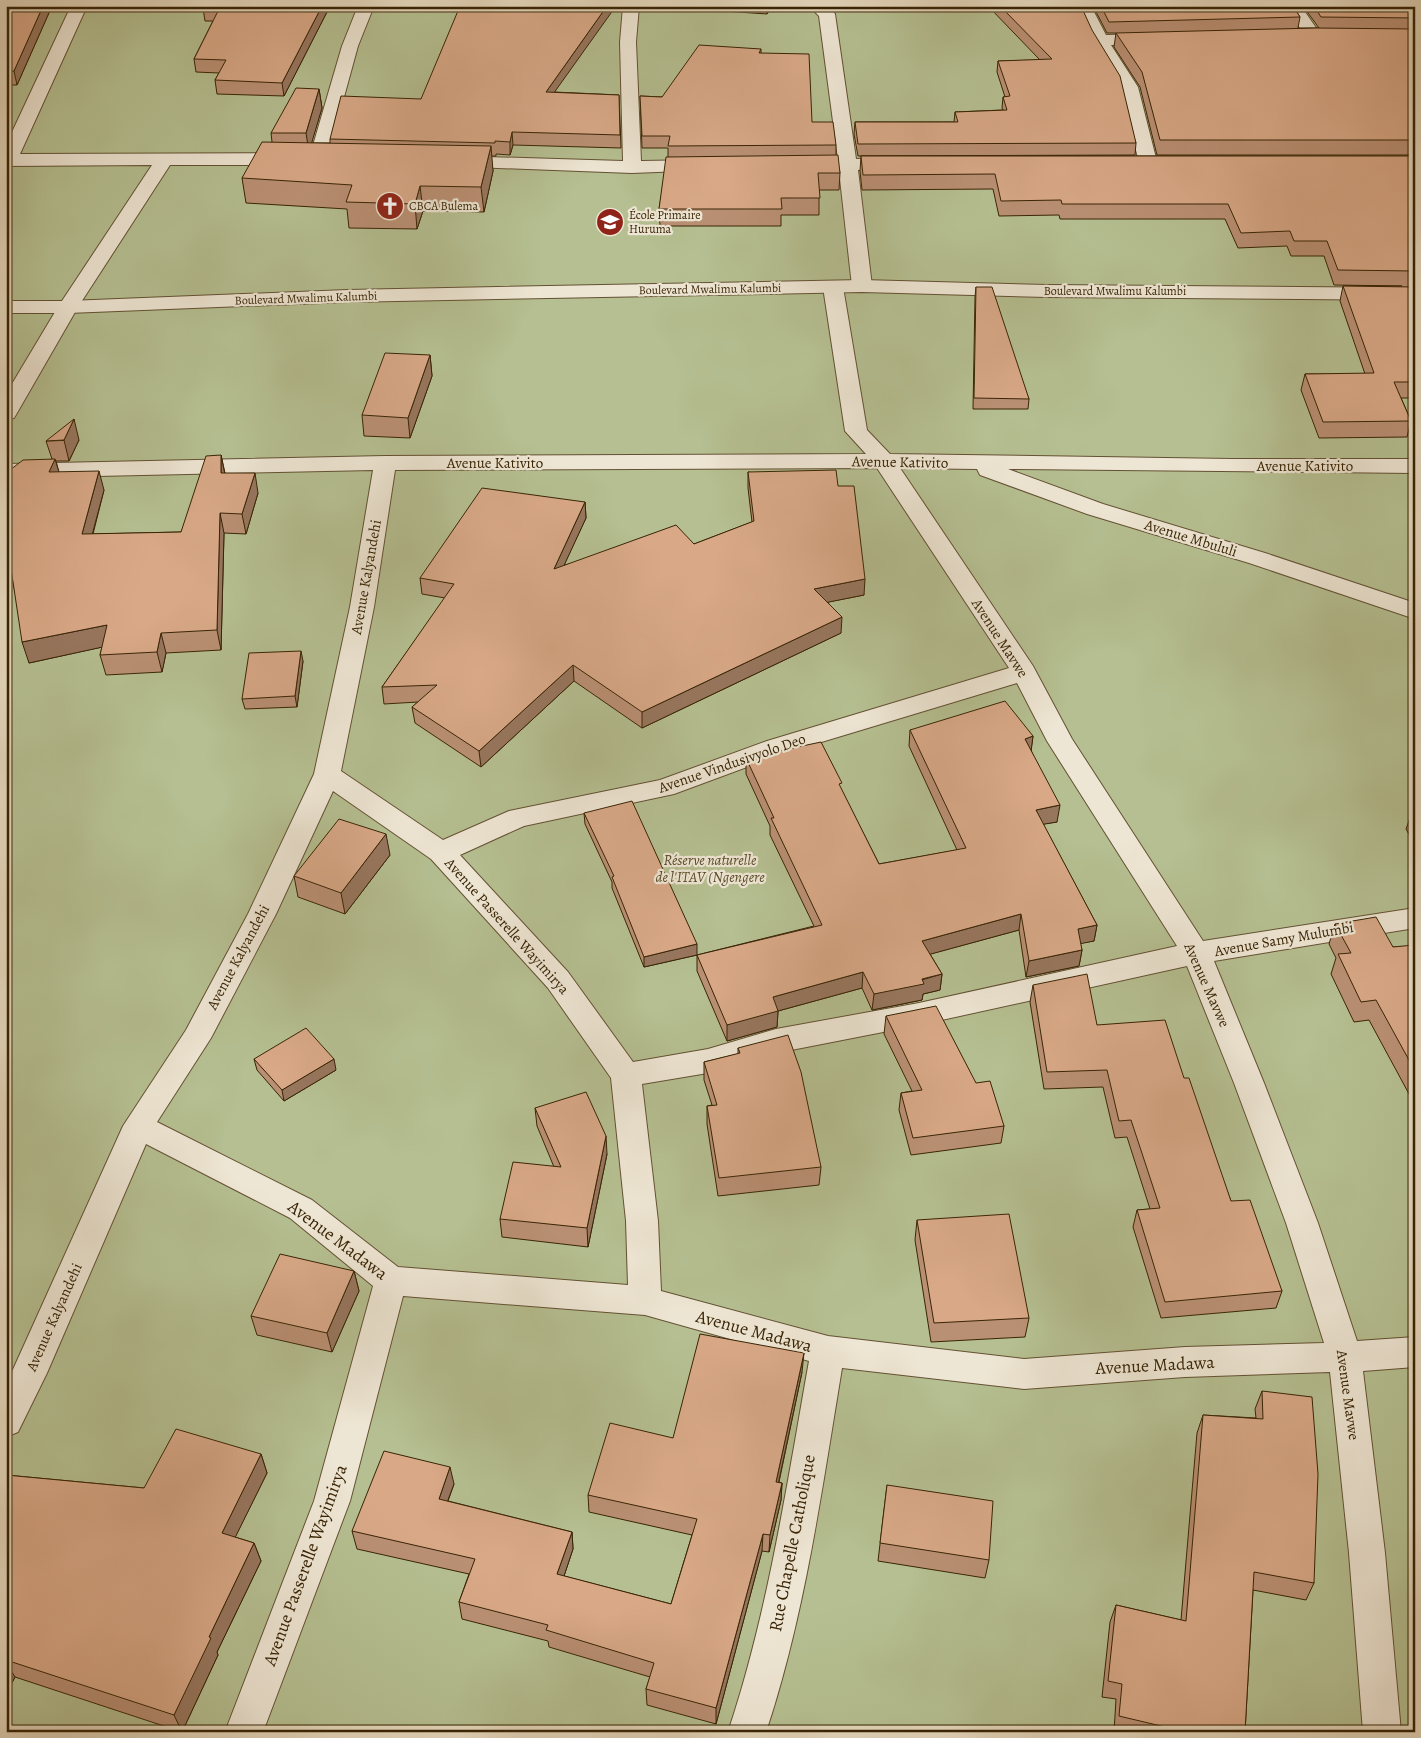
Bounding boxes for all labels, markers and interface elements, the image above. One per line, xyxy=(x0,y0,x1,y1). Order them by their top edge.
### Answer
church icon: CBCA Bulema xyxy=(375,191,405,221)
place label: CBCA Bulema xyxy=(409,198,479,214)
school or university icon: École Primaire Huruma xyxy=(595,207,625,237)
place label: École Primaire Huruma xyxy=(629,207,701,237)
street label: Boulevard Mwalimu Kalumbi xyxy=(639,280,781,298)
street label: Boulevard Mwalimu Kalumbi xyxy=(1044,283,1186,299)
street label: Boulevard Mwalimu Kalumbi xyxy=(234,288,378,308)
street label: Avenue Kativito xyxy=(851,451,948,473)
street label: Avenue Kativito xyxy=(446,453,543,473)
street label: Avenue Kativito xyxy=(1256,456,1353,476)
street label: Avenue Mbululi xyxy=(1141,514,1240,562)
street label: Avenue Kalyandehi xyxy=(346,518,386,637)
street label: Avenue Mavwe xyxy=(966,594,1033,682)
street label: Avenue Vindusivyolo Deo xyxy=(655,728,808,798)
park label: Réserve naturelle de l'ITAV (Ngengere xyxy=(655,850,765,887)
street label: Avenue Passerelle Wayimirya xyxy=(440,853,574,999)
street label: Avenue Kalyandehi xyxy=(201,901,274,1014)
street label: Avenue Samy Mulumbi xyxy=(1212,917,1355,961)
street label: Avenue Mavwe xyxy=(1179,939,1235,1031)
street label: Avenue Madawa xyxy=(282,1194,393,1286)
street label: Avenue Kalyandehi xyxy=(21,1260,87,1375)
street label: Avenue Madawa xyxy=(692,1304,815,1358)
street label: Avenue Mavwe xyxy=(1332,1348,1364,1442)
street label: Avenue Madawa xyxy=(1094,1350,1216,1380)
street label: Rue Chapelle Catholique xyxy=(763,1452,821,1634)
street label: Avenue Passerelle Wayimirya xyxy=(257,1460,353,1670)

